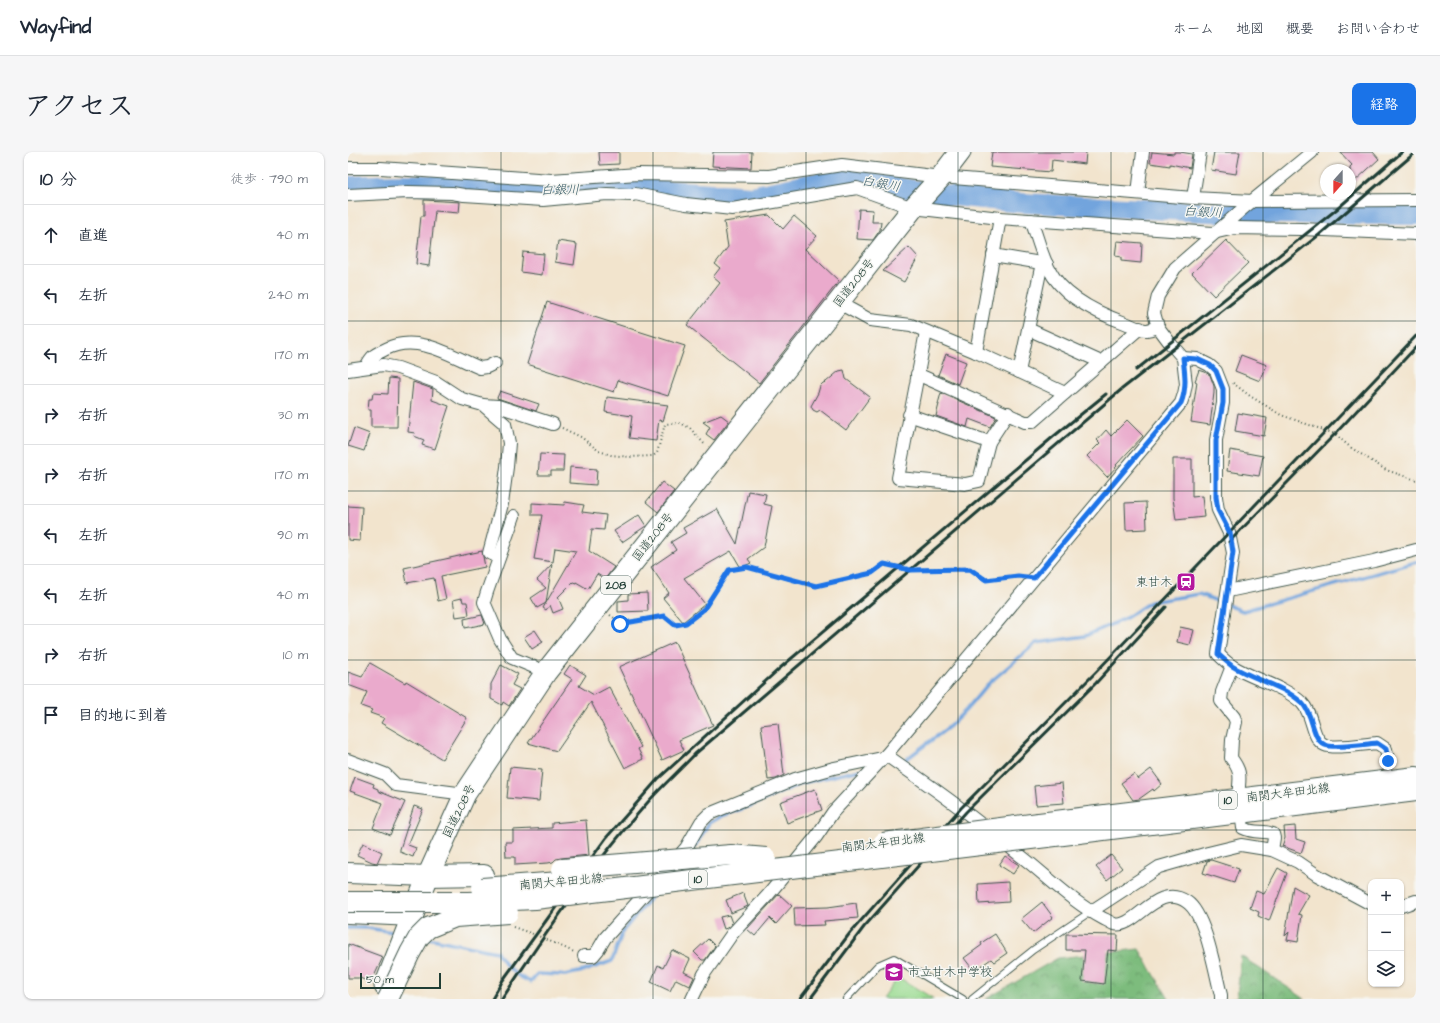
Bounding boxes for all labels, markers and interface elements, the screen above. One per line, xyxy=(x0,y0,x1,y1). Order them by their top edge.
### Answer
text: Wayfind xyxy=(20,14,91,41)
text: ホーム xyxy=(1173,19,1214,39)
text: 地図 xyxy=(1236,19,1264,39)
text: 概要 xyxy=(1286,19,1314,39)
text: お問い合わせ xyxy=(1336,19,1420,39)
button: 経路 xyxy=(1352,83,1416,125)
text: アクセス xyxy=(24,87,134,126)
north arrow xyxy=(1320,164,1356,200)
text: 10 分 xyxy=(40,168,77,192)
text: 徒歩 · 790 m xyxy=(231,170,308,188)
water label: 白銀川 xyxy=(860,172,902,196)
water label: 白銀川 xyxy=(540,181,580,199)
water label: 白銀川 xyxy=(1183,202,1223,222)
icon: ahead xyxy=(40,224,62,246)
text: 直進 xyxy=(78,225,108,246)
text: 40 m xyxy=(276,226,308,244)
street label: 国道208号 xyxy=(829,255,879,311)
icon: left xyxy=(40,284,62,306)
text: 左折 xyxy=(78,285,108,306)
text: 240 m xyxy=(268,286,308,304)
icon: left xyxy=(40,344,62,366)
text: 左折 xyxy=(78,345,108,366)
text: 170 m xyxy=(275,346,308,364)
icon: right xyxy=(40,404,62,426)
text: 右折 xyxy=(78,405,108,426)
text: 30 m xyxy=(278,406,308,424)
icon: right xyxy=(40,464,62,486)
text: 右折 xyxy=(78,465,108,486)
text: 170 m xyxy=(275,466,308,484)
street label: 国道208号 xyxy=(628,509,678,565)
icon: left xyxy=(40,524,62,546)
text: 左折 xyxy=(78,525,108,546)
text: 90 m xyxy=(277,526,308,544)
station icon: 東甘木 xyxy=(1175,571,1197,593)
place label: 東甘木 xyxy=(1136,574,1172,591)
road number: 208 xyxy=(601,576,631,594)
icon: left xyxy=(40,584,62,606)
text: 左折 xyxy=(78,585,108,606)
text: 40 m xyxy=(276,586,308,604)
route start xyxy=(611,615,629,633)
icon: right xyxy=(40,644,62,666)
text: 右折 xyxy=(78,645,108,666)
text: 10 m xyxy=(283,646,308,664)
icon: arrive xyxy=(40,704,62,726)
text: 目的地に到着 xyxy=(78,705,168,726)
route end xyxy=(1379,752,1397,770)
street label: 南関大牟田北線 xyxy=(1245,779,1331,807)
street label: 国道208号 xyxy=(439,781,479,841)
road number: 10 xyxy=(1219,791,1237,809)
street label: 南関大牟田北線 xyxy=(840,829,926,857)
street label: 南関大牟田北線 xyxy=(518,870,604,894)
road number: 10 xyxy=(689,870,707,888)
map controls xyxy=(1368,879,1404,987)
button: + xyxy=(1368,879,1404,915)
button: − xyxy=(1368,915,1404,951)
button: layers xyxy=(1368,951,1404,987)
school or university icon: 市立甘木中学校 xyxy=(883,961,905,983)
place label: 市立甘木中学校 xyxy=(908,964,992,981)
scale bar xyxy=(360,971,441,990)
text: 50 m xyxy=(366,972,394,987)

